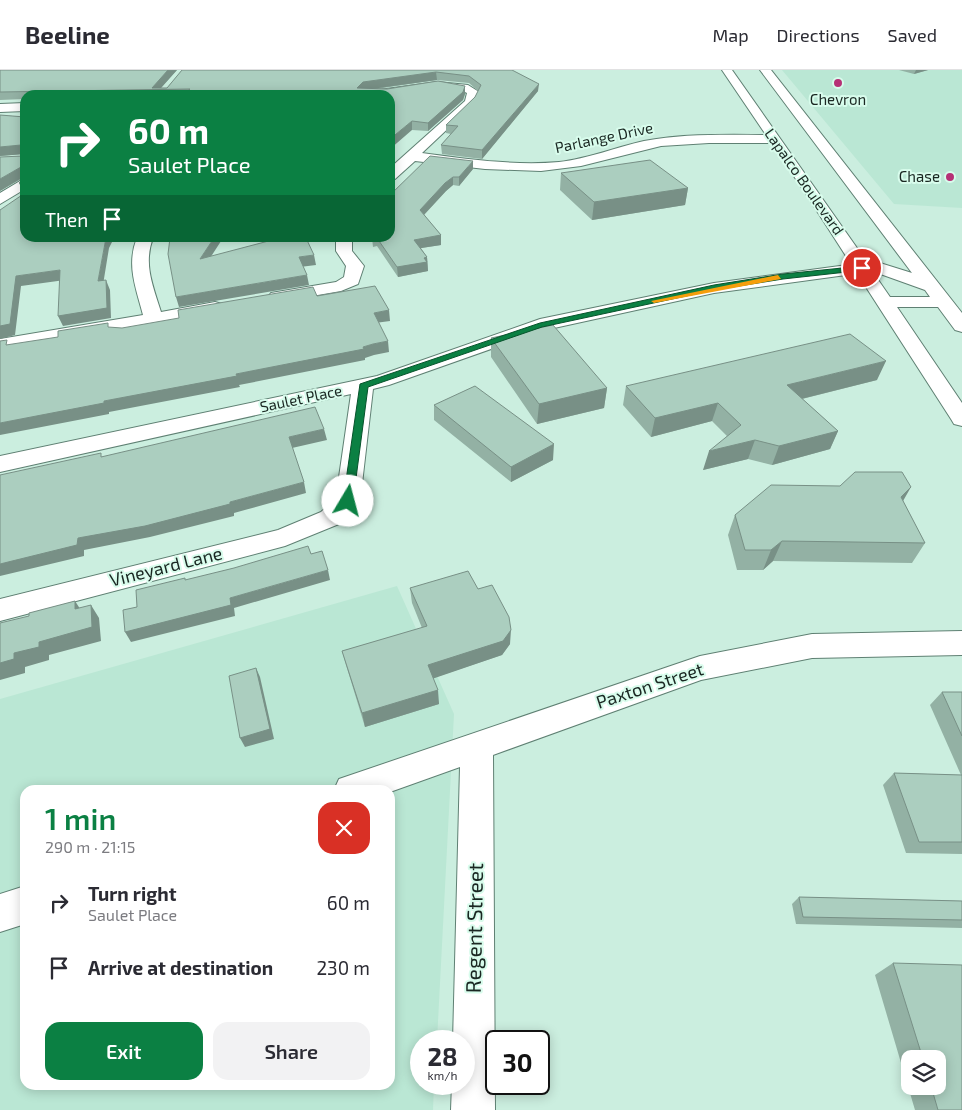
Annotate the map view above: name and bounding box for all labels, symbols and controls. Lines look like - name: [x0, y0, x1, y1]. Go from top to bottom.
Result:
- text: Beeline: [25, 20, 110, 49]
- text: Map: [712, 24, 749, 46]
- text: Directions: [777, 24, 860, 46]
- text: Saved: [888, 24, 937, 46]
- marker: Chevron: [832, 77, 844, 89]
- place label: Chevron: [810, 90, 866, 108]
- text: 60 m: [128, 109, 209, 151]
- icon: right: [45, 110, 110, 175]
- street label: Parlange Drive: [553, 118, 654, 156]
- street label: Lapalco Boulevard: [761, 125, 848, 238]
- text: Saulet Place: [128, 151, 251, 177]
- place label: Chase: [899, 167, 940, 185]
- marker: Chase: [944, 171, 956, 183]
- icon: arrive: [98, 205, 126, 233]
- text: Then: [45, 208, 88, 231]
- pin: [841, 247, 883, 289]
- icon: arrive: [848, 254, 876, 282]
- street label: Saulet Place: [258, 381, 344, 416]
- position arrow: [321, 474, 373, 526]
- street label: Vineyard Lane: [107, 541, 224, 591]
- street label: Paxton Street: [593, 657, 706, 713]
- text: 1 min: [45, 800, 116, 836]
- button: close: [318, 802, 370, 854]
- text: 290 m · 21:15: [45, 837, 135, 856]
- street label: Regent Street: [460, 863, 487, 993]
- text: Turn right: [88, 882, 176, 905]
- icon: right: [45, 889, 73, 917]
- text: 60 m: [327, 891, 370, 914]
- text: Saulet Place: [88, 905, 177, 924]
- icon: arrive: [45, 954, 73, 982]
- text: Arrive at destination: [88, 956, 273, 979]
- text: 230 m: [316, 956, 370, 979]
- button: Exit: [45, 1022, 203, 1080]
- button: Share: [213, 1022, 370, 1080]
- speed limit sign: 30: [485, 1030, 550, 1095]
- text: 28: [427, 1041, 458, 1071]
- map controls: [901, 1050, 946, 1095]
- button: layers: [901, 1050, 946, 1095]
- text: km/h: [428, 1068, 457, 1082]

